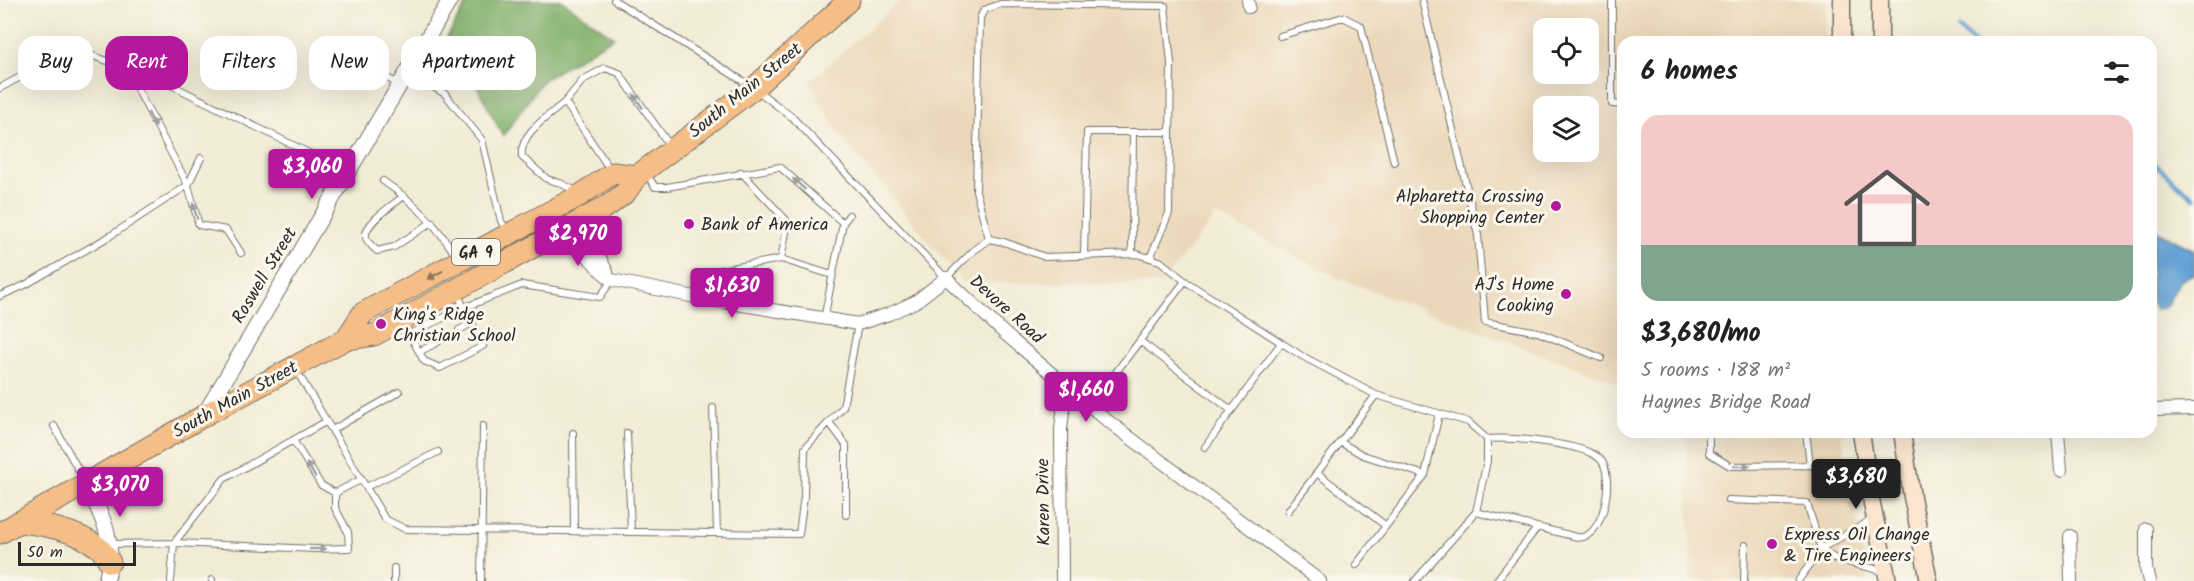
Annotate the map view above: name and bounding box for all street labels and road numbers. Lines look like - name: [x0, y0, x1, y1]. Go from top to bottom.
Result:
- street label: South Main Street: [683, 35, 810, 146]
- street label: Roswell Street: [225, 221, 306, 330]
- road number: GA 9: [452, 239, 500, 265]
- street label: Devore Road: [962, 268, 1051, 353]
- street label: South Main Street: [168, 353, 305, 447]
- street label: Karen Drive: [1029, 458, 1060, 546]

